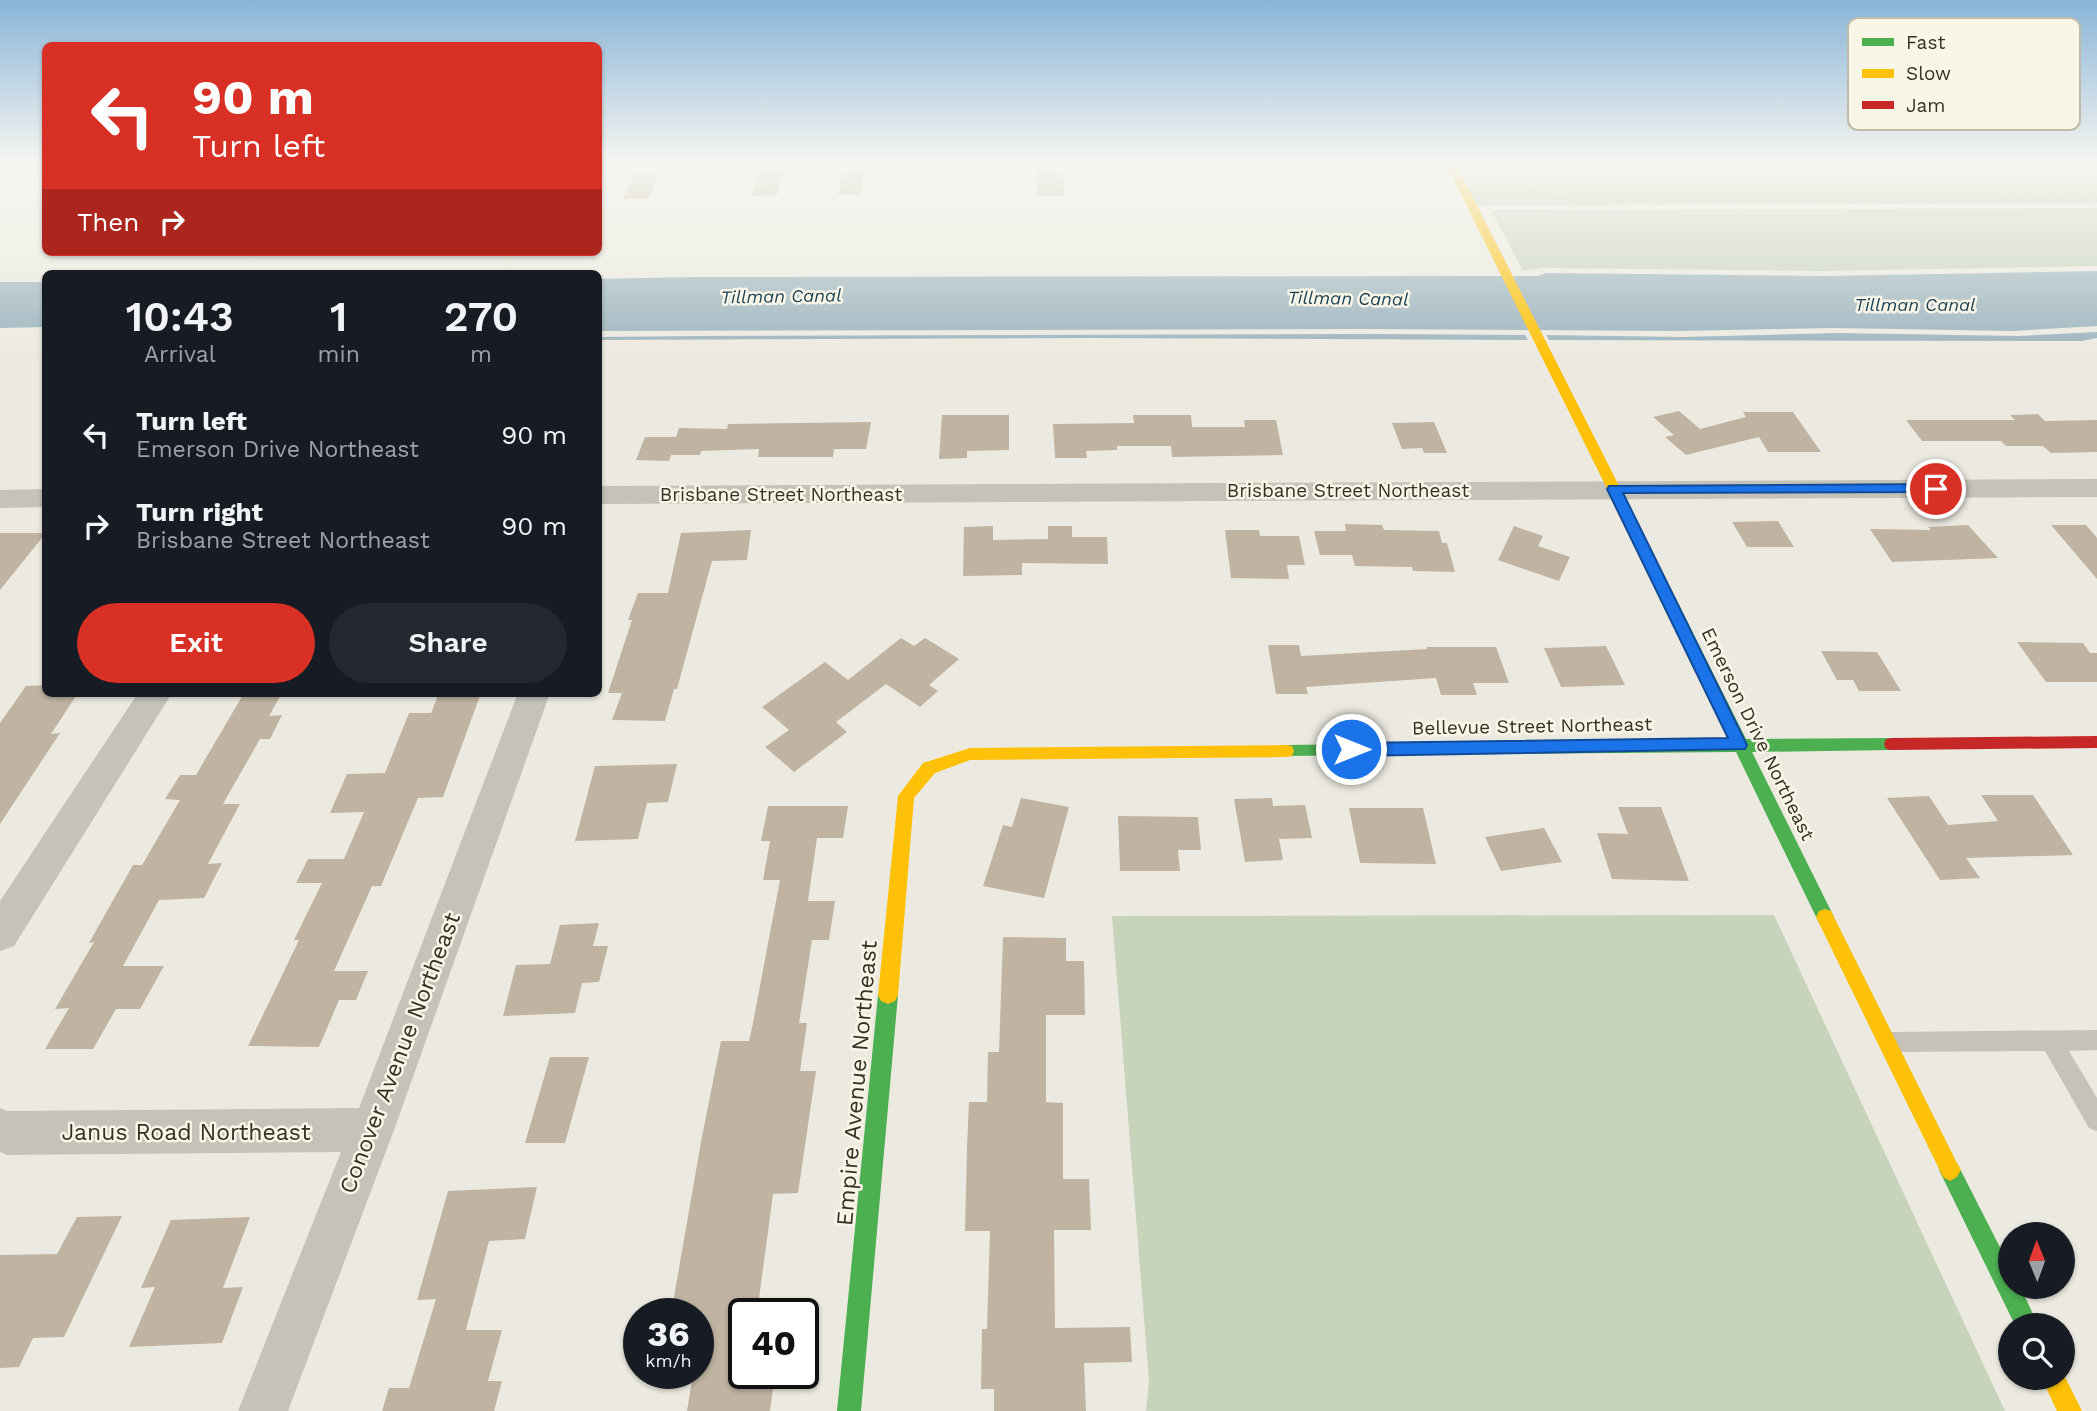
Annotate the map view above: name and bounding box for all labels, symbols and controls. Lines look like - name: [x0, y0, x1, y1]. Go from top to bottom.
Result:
- legend: [1848, 18, 2080, 130]
- text: Fast: [1906, 31, 1945, 54]
- text: Slow: [1906, 62, 1951, 85]
- text: 90 m: [192, 68, 314, 126]
- icon: left: [77, 70, 168, 161]
- text: Jam: [1906, 94, 1945, 117]
- text: Turn left: [192, 127, 325, 165]
- icon: right: [153, 203, 191, 241]
- text: Then: [77, 207, 139, 237]
- water label: Tillman Canal: [720, 284, 842, 308]
- water label: Tillman Canal: [1287, 286, 1409, 310]
- text: 10:43: [126, 292, 234, 341]
- text: 1: [330, 292, 347, 341]
- text: 270: [444, 292, 518, 341]
- water label: Tillman Canal: [1855, 294, 1975, 315]
- text: Arrival: [144, 341, 216, 368]
- text: min: [318, 341, 360, 368]
- text: m: [470, 341, 492, 368]
- text: Turn left: [136, 406, 247, 436]
- icon: left: [77, 416, 115, 454]
- text: 90 m: [501, 420, 567, 450]
- text: Emerson Drive Northeast: [136, 436, 419, 463]
- pin: [1906, 459, 1966, 519]
- icon: arrive: [1917, 470, 1955, 508]
- street label: Brisbane Street Northeast: [1227, 479, 1469, 502]
- street label: Brisbane Street Northeast: [660, 483, 902, 506]
- text: Turn right: [136, 497, 263, 527]
- icon: right: [77, 507, 115, 545]
- text: 90 m: [501, 511, 567, 541]
- text: Brisbane Street Northeast: [136, 527, 430, 554]
- button: Exit: [77, 603, 315, 683]
- button: Share: [329, 603, 567, 683]
- street label: Emerson Drive Northeast: [1696, 624, 1820, 844]
- position arrow: [1314, 712, 1388, 786]
- street label: Bellevue Street Northeast: [1412, 712, 1652, 740]
- street label: Conover Avenue Northeast: [334, 908, 466, 1197]
- street label: Empire Avenue Northeast: [831, 939, 883, 1227]
- street label: Janus Road Northeast: [61, 1119, 311, 1146]
- north arrow: [1998, 1222, 2076, 1298]
- map controls: [1998, 1222, 2075, 1390]
- speed limit sign: 40: [728, 1298, 819, 1389]
- text: 36: [647, 1313, 690, 1355]
- button: search: [1998, 1313, 2075, 1390]
- text: km/h: [645, 1350, 692, 1371]

